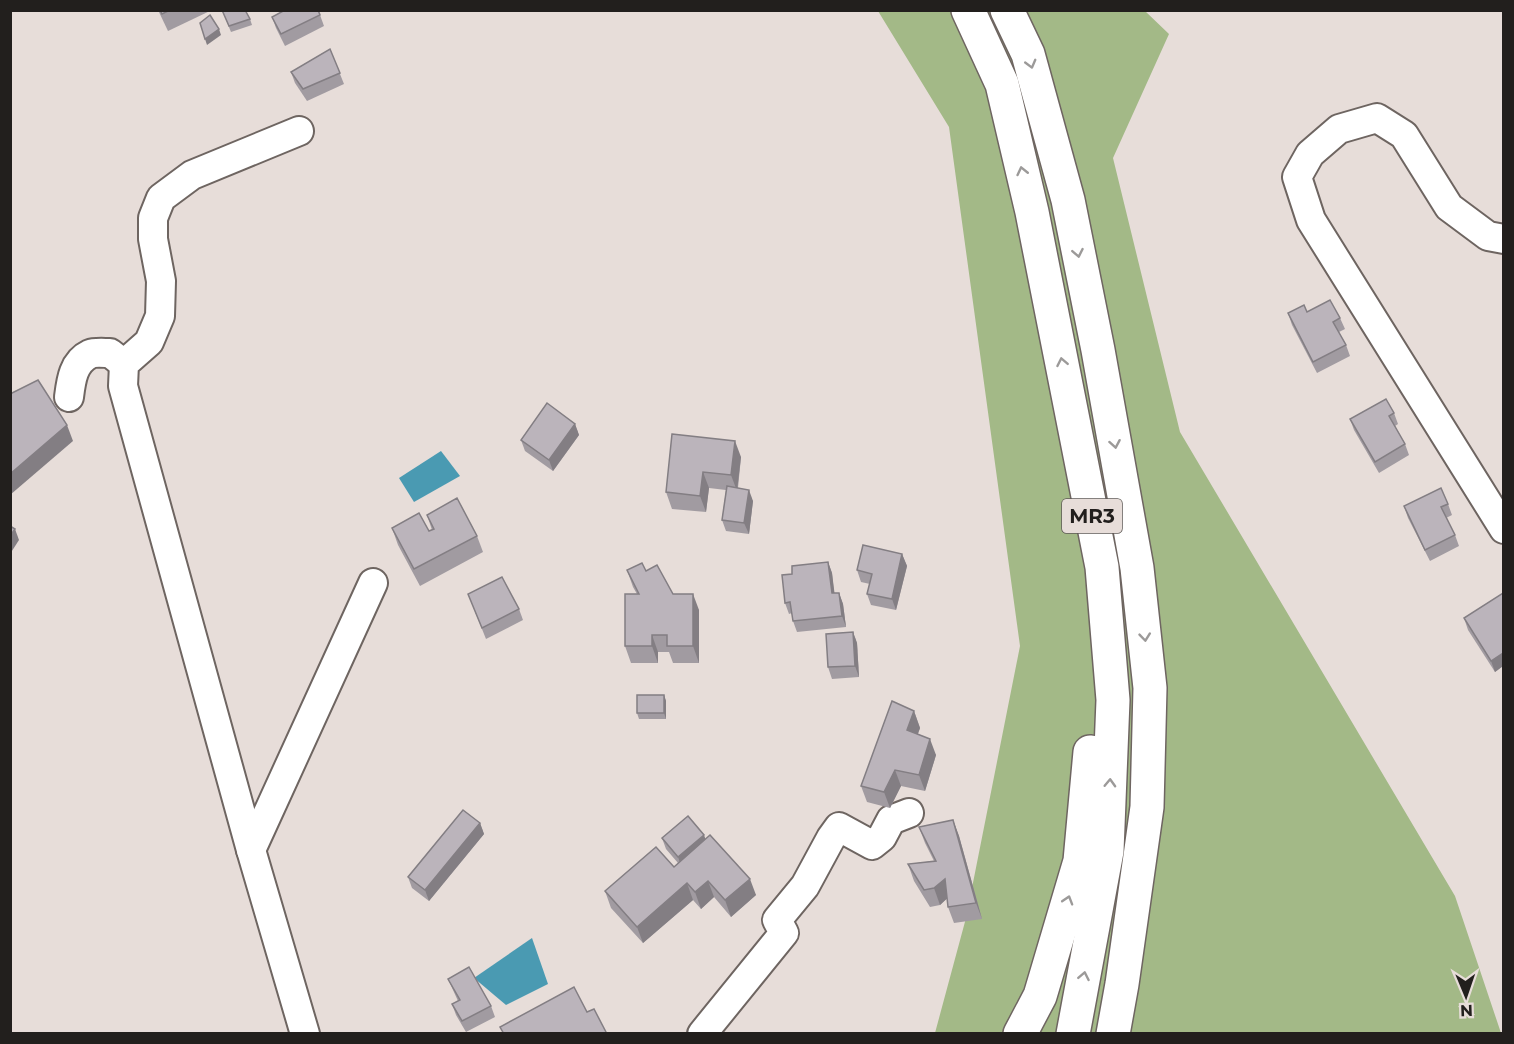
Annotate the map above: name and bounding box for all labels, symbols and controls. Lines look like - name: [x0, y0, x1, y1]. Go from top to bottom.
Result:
- one-way arrow: [1024, 58, 1036, 69]
- one-way arrow: [1017, 166, 1030, 176]
- one-way arrow: [1071, 248, 1084, 258]
- one-way arrow: [1056, 357, 1069, 367]
- one-way arrow: [1108, 439, 1121, 449]
- road number: MR3: [1062, 499, 1122, 533]
- one-way arrow: [1138, 632, 1150, 642]
- one-way arrow: [1103, 779, 1116, 788]
- one-way arrow: [1061, 895, 1073, 906]
- north arrow: [1436, 966, 1496, 1026]
- one-way arrow: [1077, 971, 1089, 981]
- text: N: [1460, 1001, 1473, 1020]

